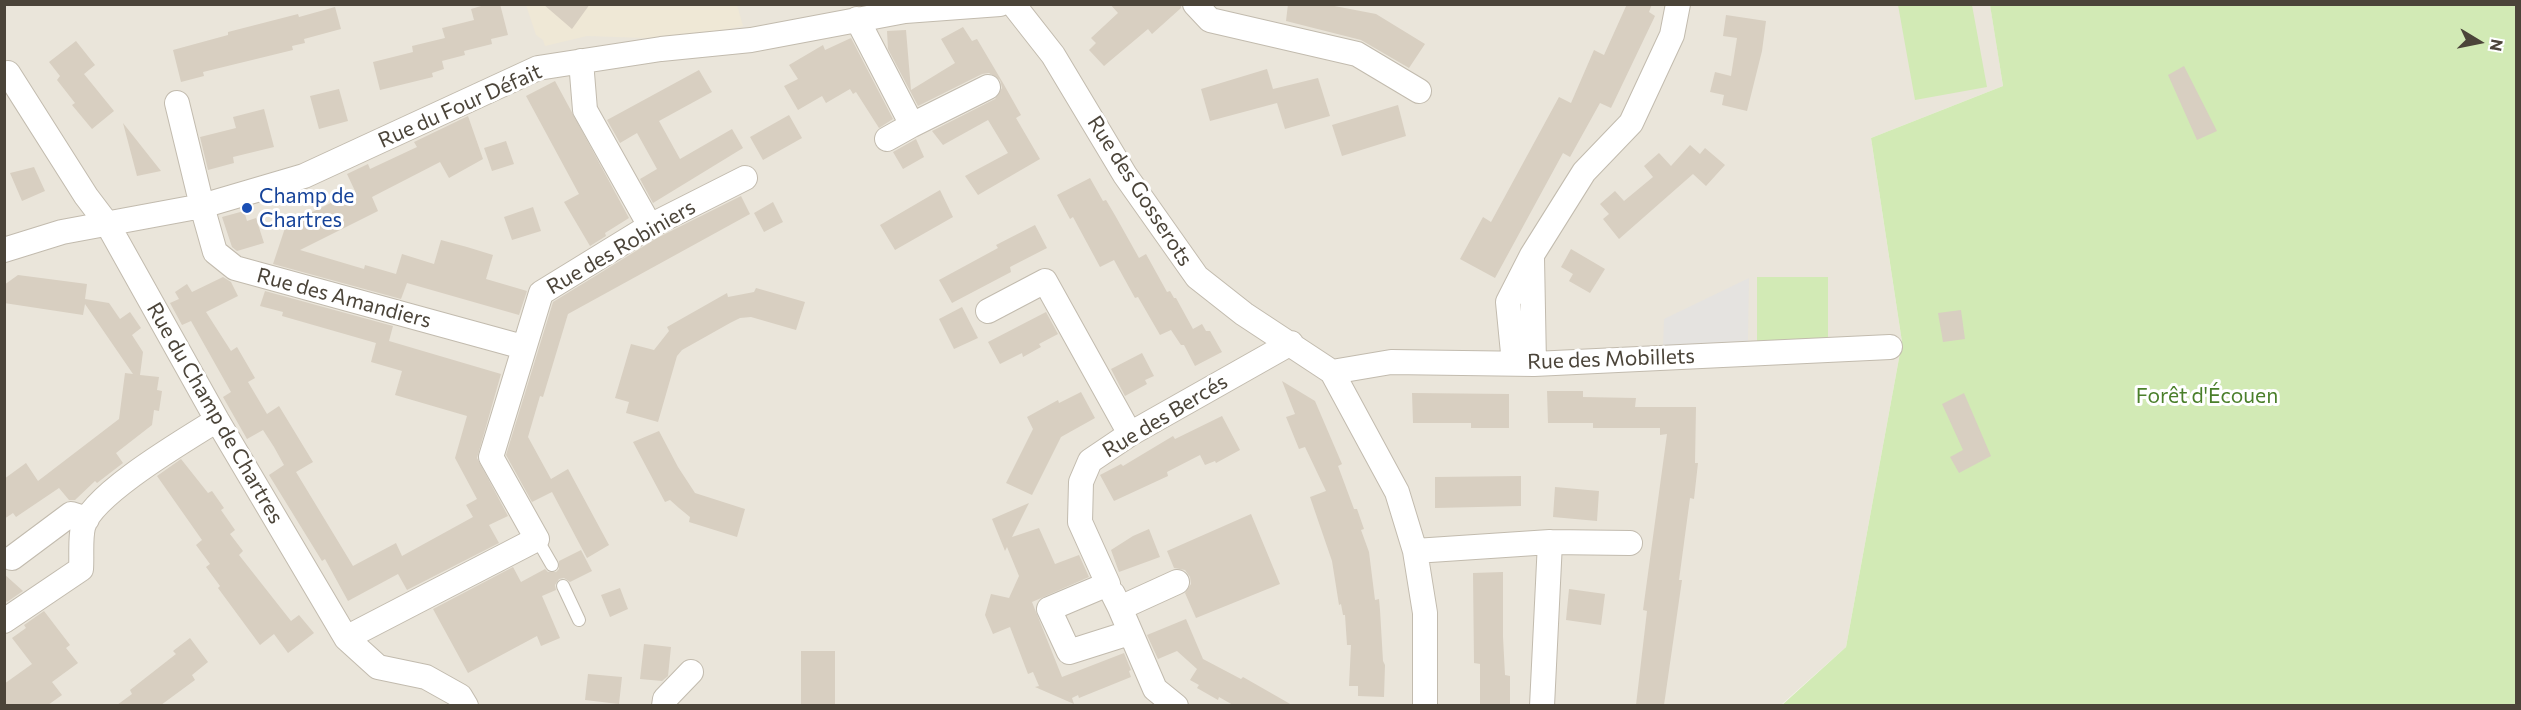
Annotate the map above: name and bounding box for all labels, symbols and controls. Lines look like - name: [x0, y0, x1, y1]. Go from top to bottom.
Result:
- north arrow: [2449, 12, 2509, 72]
- text: N: [2487, 38, 2508, 53]
- street label: Rue du Four Défait: [374, 59, 546, 153]
- street label: Rue des Gosserots: [1082, 111, 1198, 271]
- place label: Champ de Chartres: [259, 183, 354, 233]
- street label: Rue des Robiniers: [542, 194, 700, 300]
- marker: Champ de Chartres: [240, 201, 254, 215]
- street label: Rue des Amandiers: [254, 263, 434, 333]
- street label: Rue du Champ de Chartres: [141, 298, 289, 528]
- street label: Rue des Mobillets: [1527, 343, 1695, 375]
- street label: Rue des Bercés: [1098, 369, 1232, 463]
- park label: Forêt d'Écouen: [2136, 383, 2278, 409]

